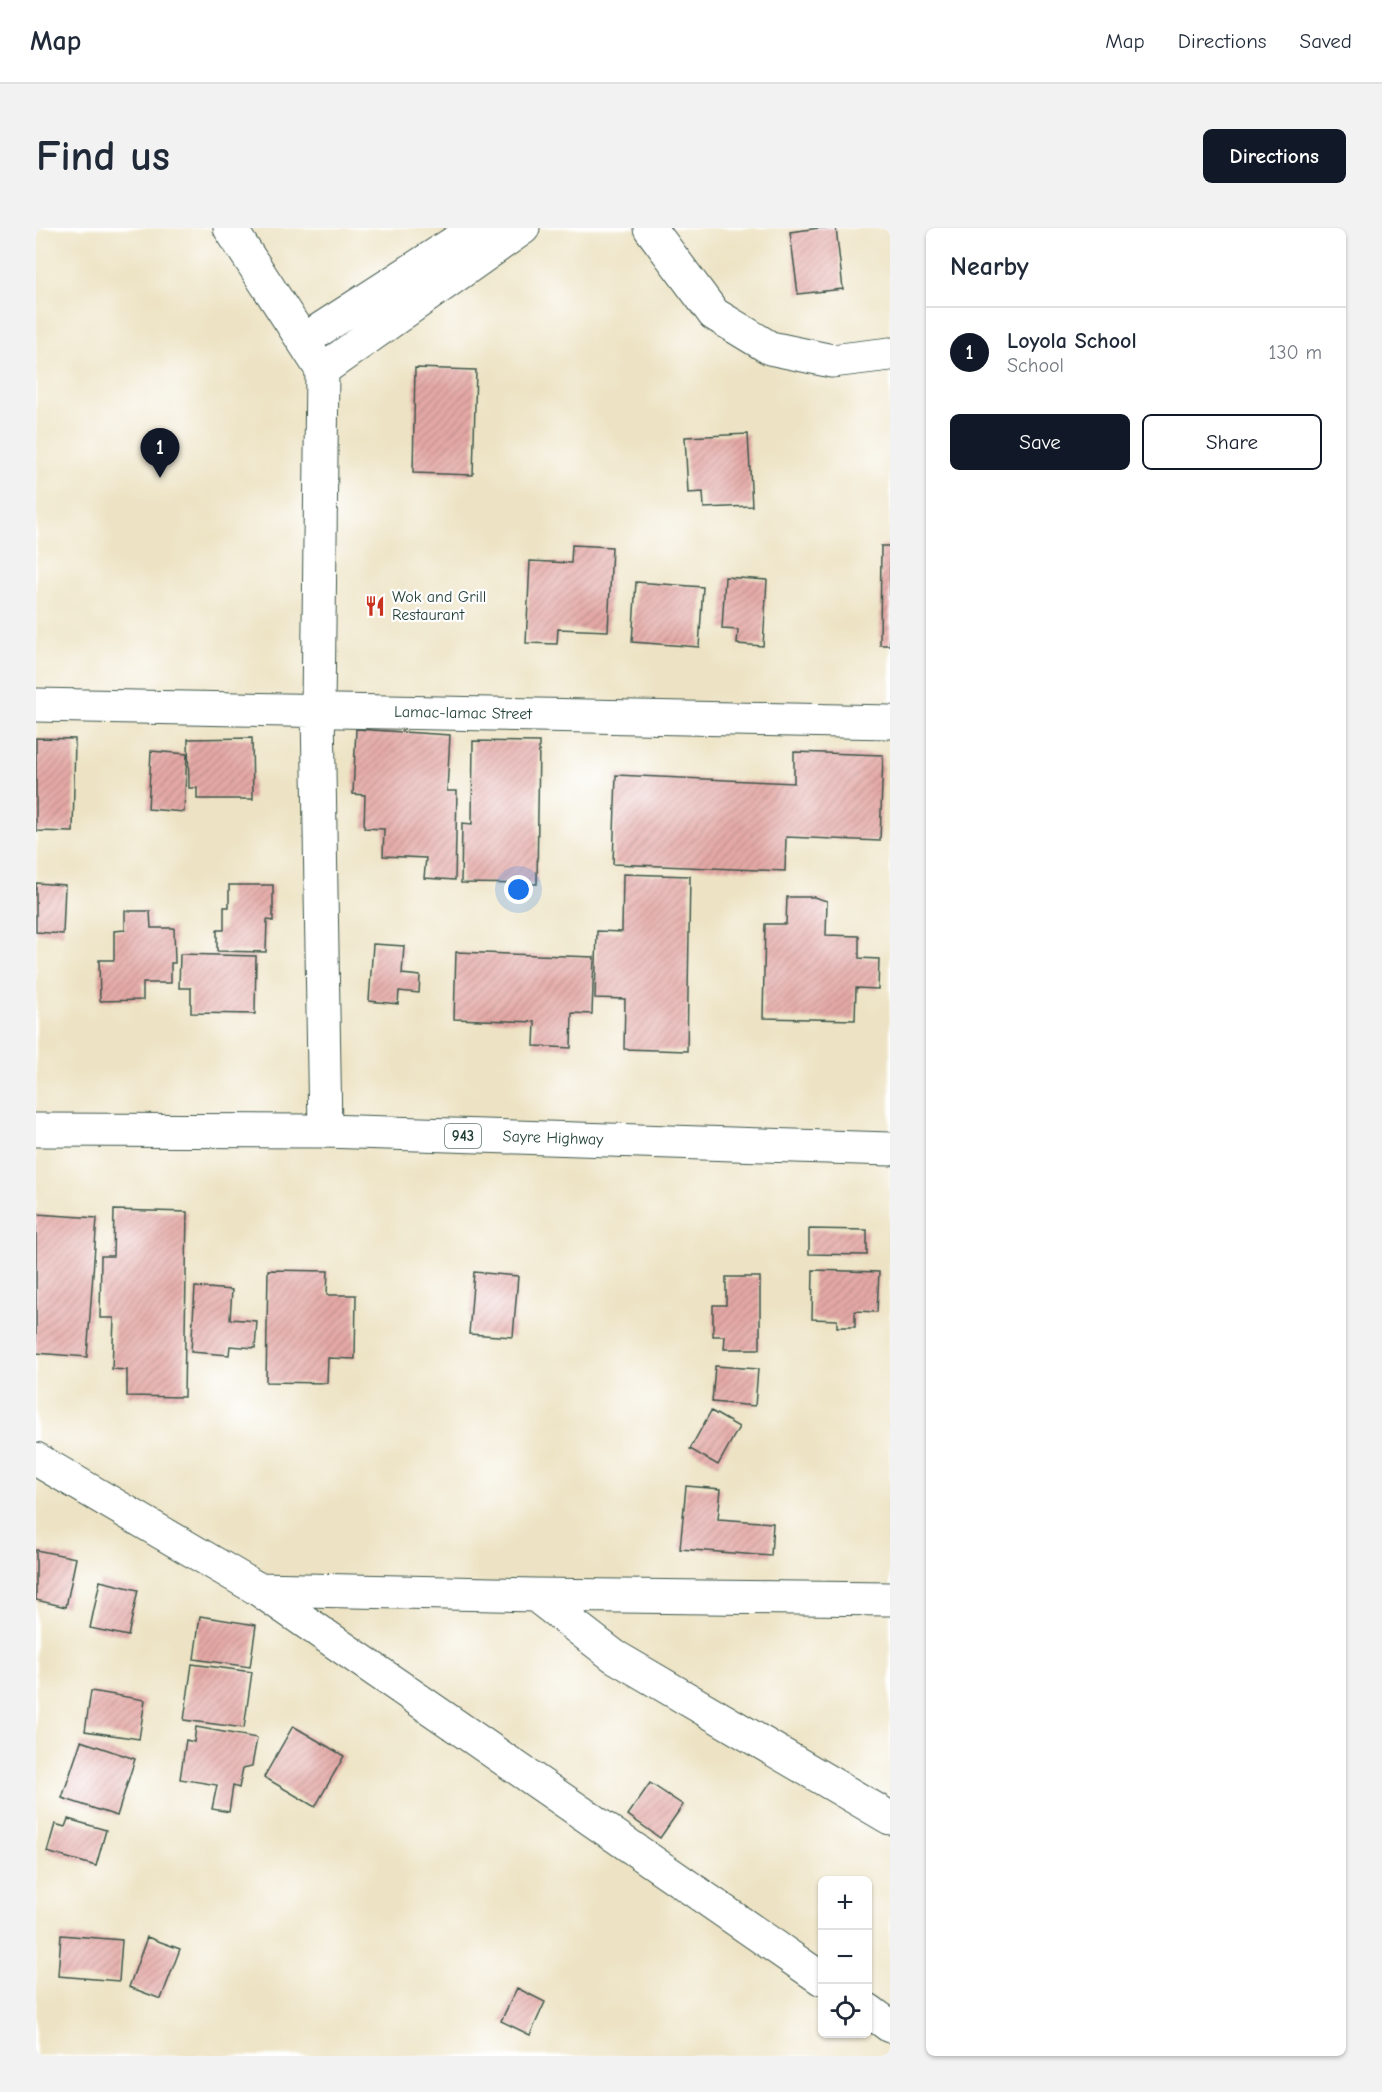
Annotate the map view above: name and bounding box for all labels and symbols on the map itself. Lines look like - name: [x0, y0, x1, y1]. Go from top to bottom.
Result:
- pin: 1: [140, 428, 180, 478]
- place label: Wok and Grill Restaurant: [392, 588, 486, 624]
- restaurant icon: Wok and Grill Restaurant: [363, 594, 387, 618]
- street label: Lamac-lamac Street: [394, 703, 533, 723]
- your location: [504, 875, 533, 904]
- road number: 943: [445, 1124, 481, 1148]
- street label: Sayre Highway: [502, 1127, 604, 1149]

